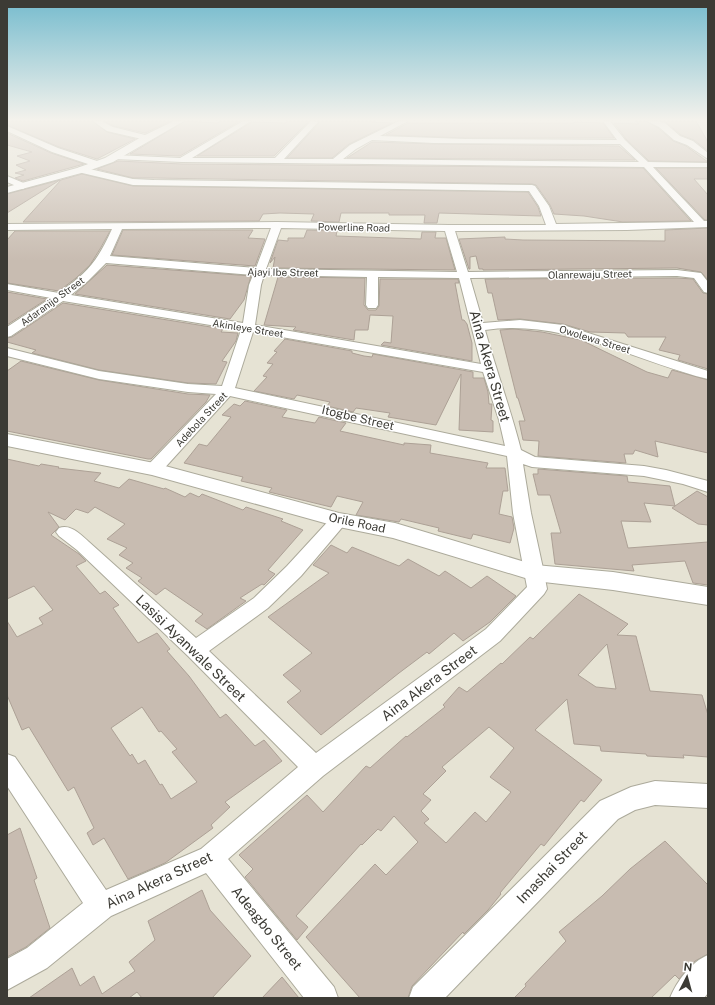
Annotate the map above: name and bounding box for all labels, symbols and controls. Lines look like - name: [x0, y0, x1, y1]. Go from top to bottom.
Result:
- street label: Powerline Road: [318, 220, 390, 234]
- street label: Ajayi Ibe Street: [247, 265, 319, 279]
- street label: Olanrewaju Street: [548, 267, 632, 281]
- street label: Adaranijo Street: [18, 274, 86, 328]
- street label: Aina Akera Street: [466, 308, 514, 424]
- street label: Akinleye Street: [212, 316, 285, 340]
- street label: Owolewa Street: [558, 322, 632, 356]
- street label: Adebola Street: [173, 389, 229, 449]
- street label: Itogbe Street: [320, 403, 396, 433]
- street label: Orile Road: [327, 510, 387, 536]
- street label: Lasisi Ayanwale Street: [133, 591, 249, 705]
- street label: Aina Akera Street: [378, 642, 480, 724]
- street label: Imashai Street: [513, 828, 591, 906]
- street label: Aina Akera Street: [103, 848, 215, 912]
- street label: Adeagbo Street: [228, 883, 306, 973]
- north arrow: [667, 957, 707, 997]
- text: N: [683, 961, 693, 973]

